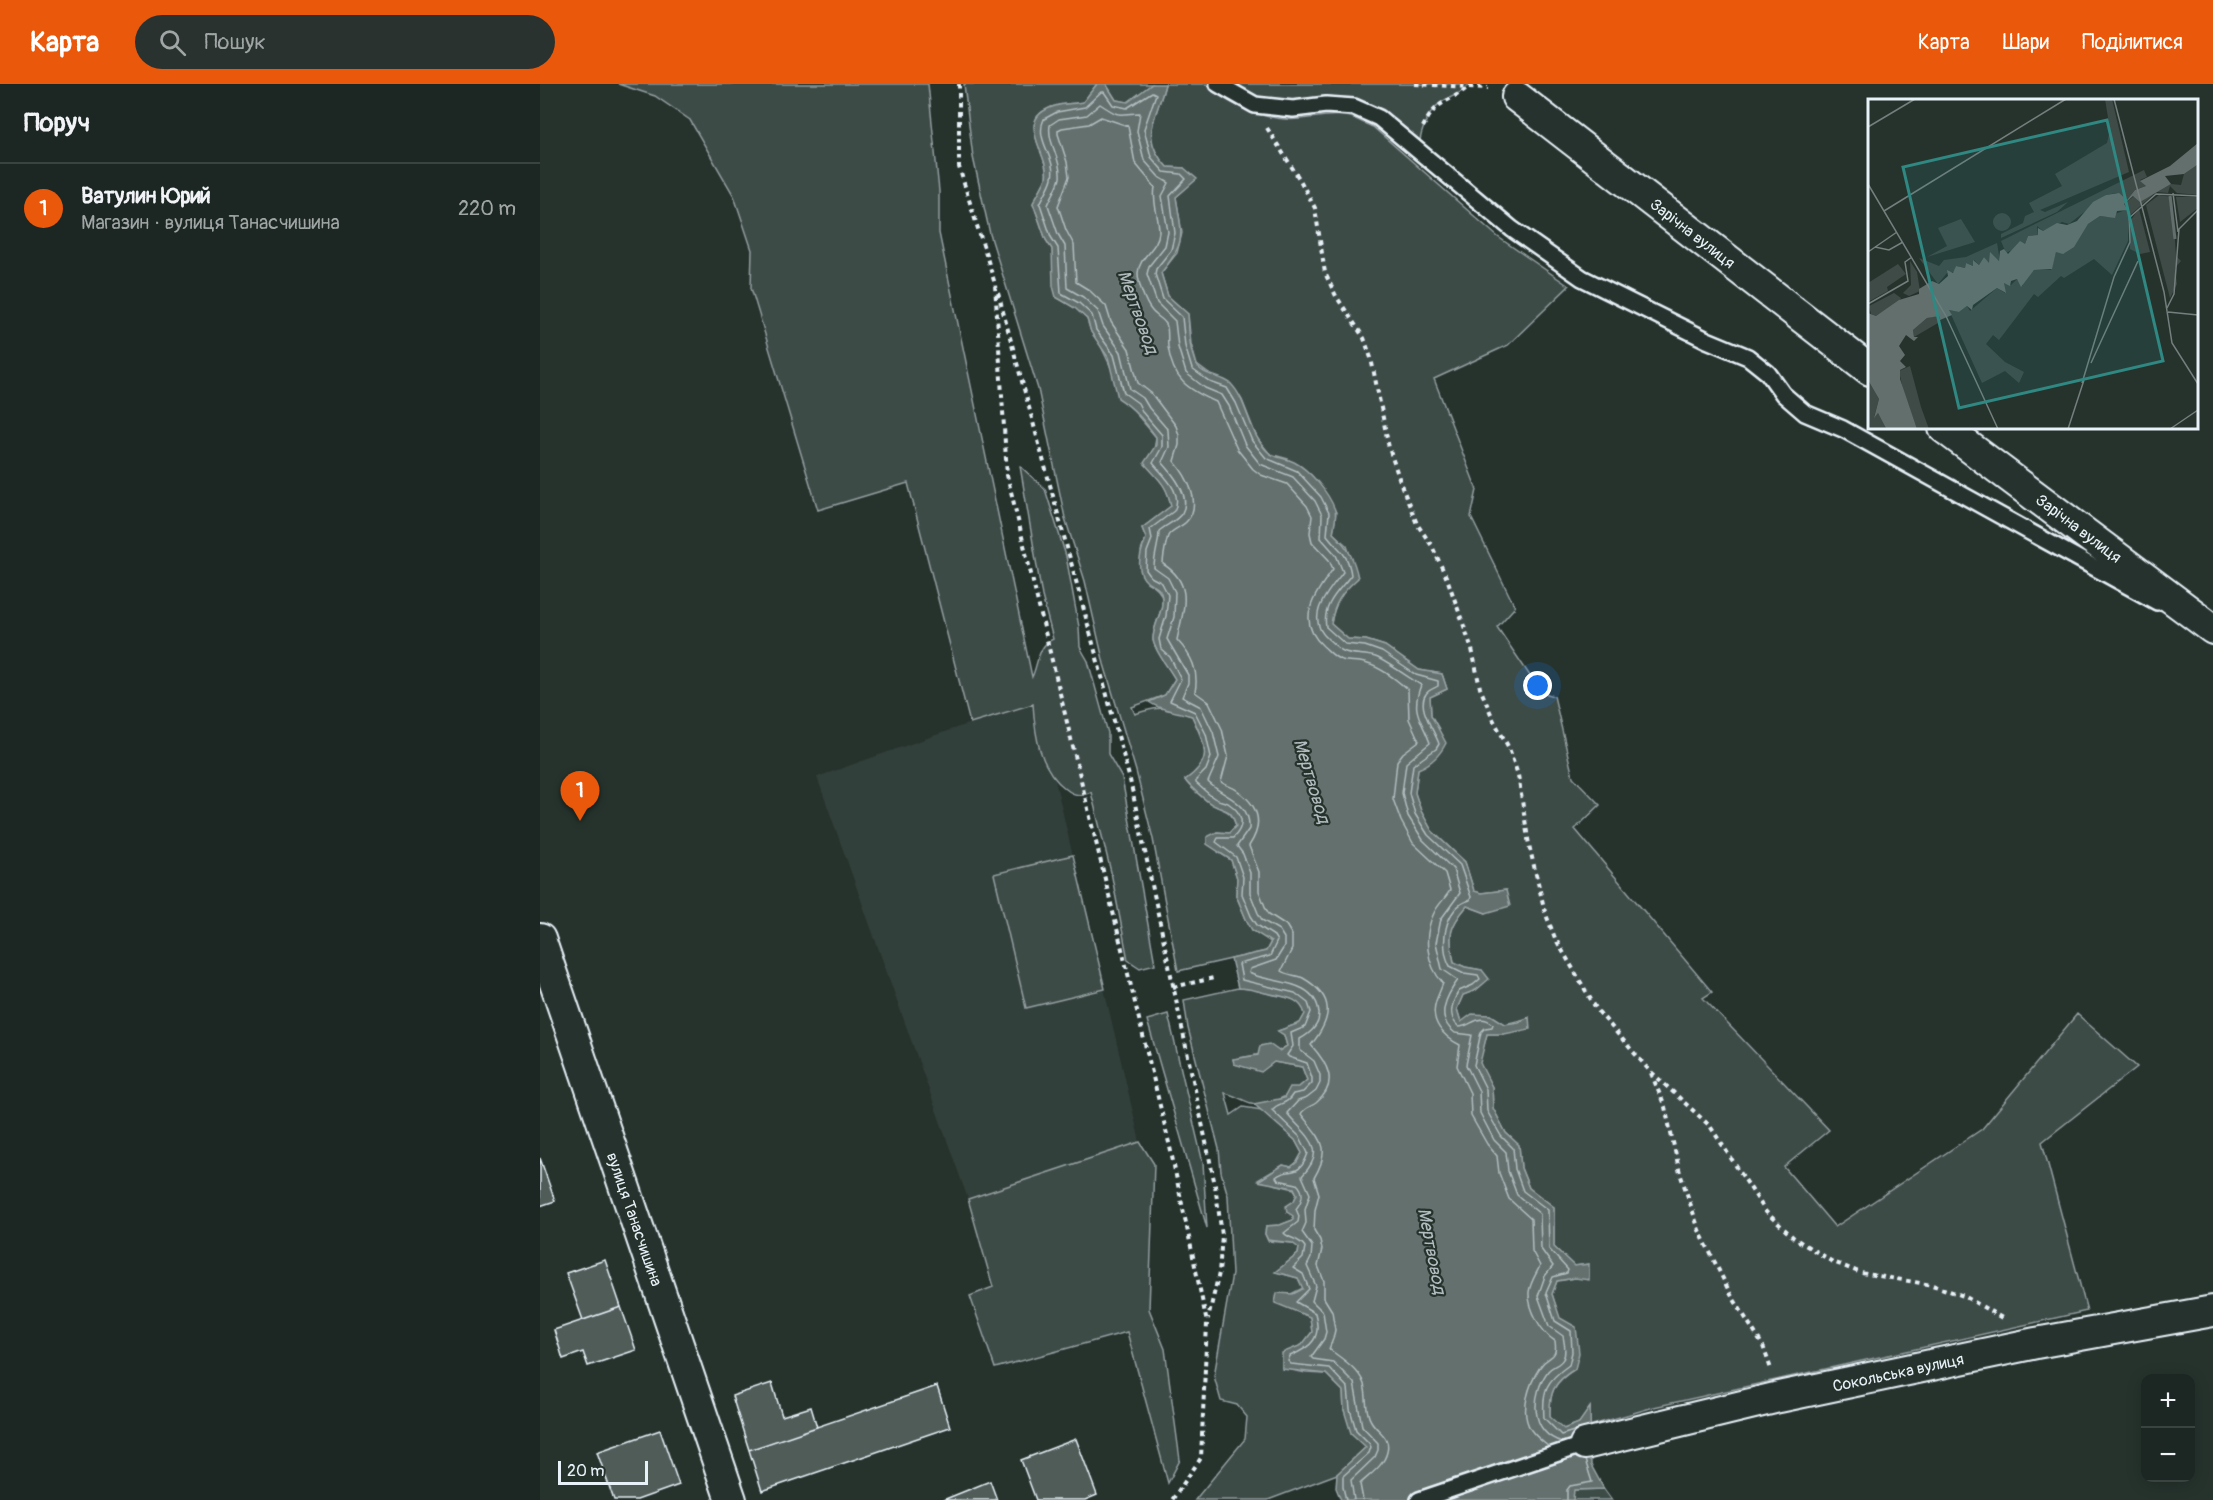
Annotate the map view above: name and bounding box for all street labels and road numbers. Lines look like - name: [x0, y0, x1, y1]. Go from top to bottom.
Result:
- street label: Зарічна вулиця: [1646, 194, 1739, 273]
- street label: Зарічна вулиця: [2032, 490, 2125, 568]
- street label: вулиця Танасчишина: [602, 1150, 666, 1289]
- street label: Сокольська вулиця: [1831, 1349, 1966, 1397]

